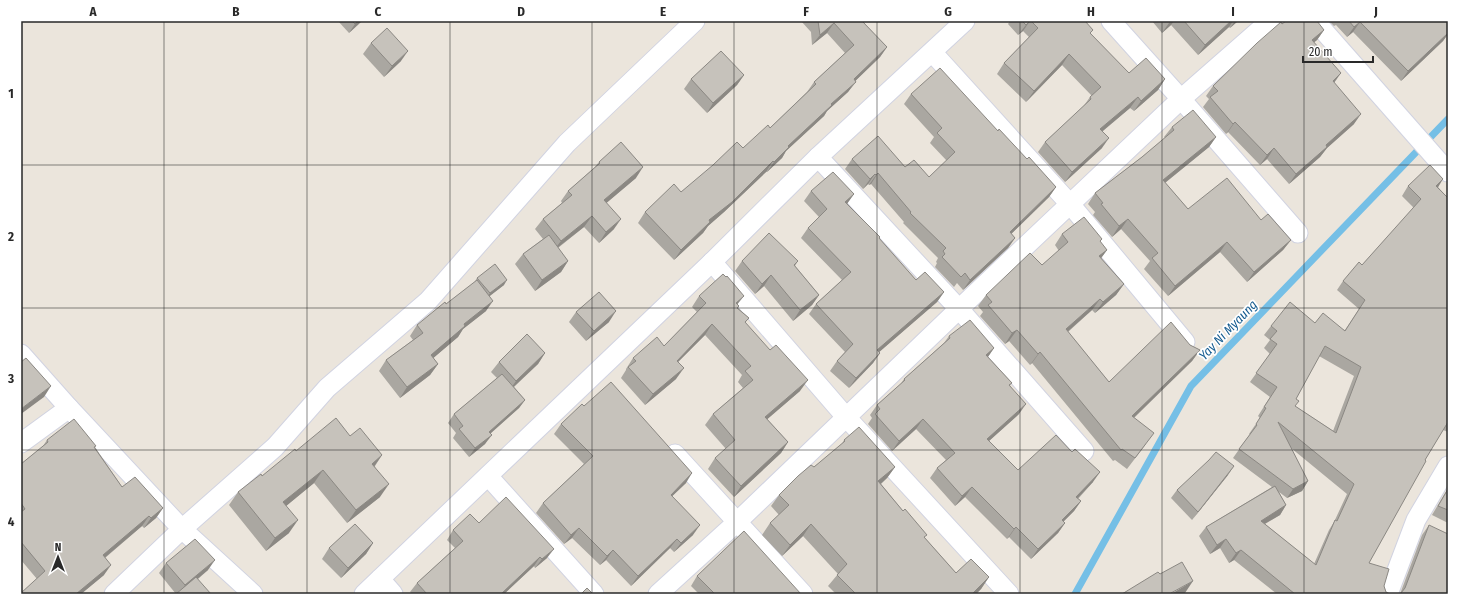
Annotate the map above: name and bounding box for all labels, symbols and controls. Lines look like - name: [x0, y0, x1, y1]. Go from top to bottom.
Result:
- text: A: [88, 4, 97, 19]
- text: B: [232, 4, 240, 19]
- text: C: [375, 4, 382, 19]
- text: D: [517, 4, 525, 19]
- text: E: [660, 4, 666, 19]
- text: F: [803, 4, 809, 19]
- text: G: [944, 4, 952, 19]
- text: H: [1087, 4, 1095, 19]
- text: I: [1231, 4, 1235, 19]
- text: J: [1373, 4, 1378, 19]
- scale bar: [1303, 38, 1373, 64]
- text: 20 m: [1309, 45, 1333, 59]
- text: 1: [8, 86, 14, 101]
- text: 2: [7, 229, 14, 244]
- water label: Yay Ni Myaung: [1196, 297, 1260, 363]
- text: 3: [7, 371, 14, 386]
- text: 4: [8, 514, 15, 529]
- north arrow: [38, 537, 78, 577]
- text: N: [55, 541, 61, 554]

